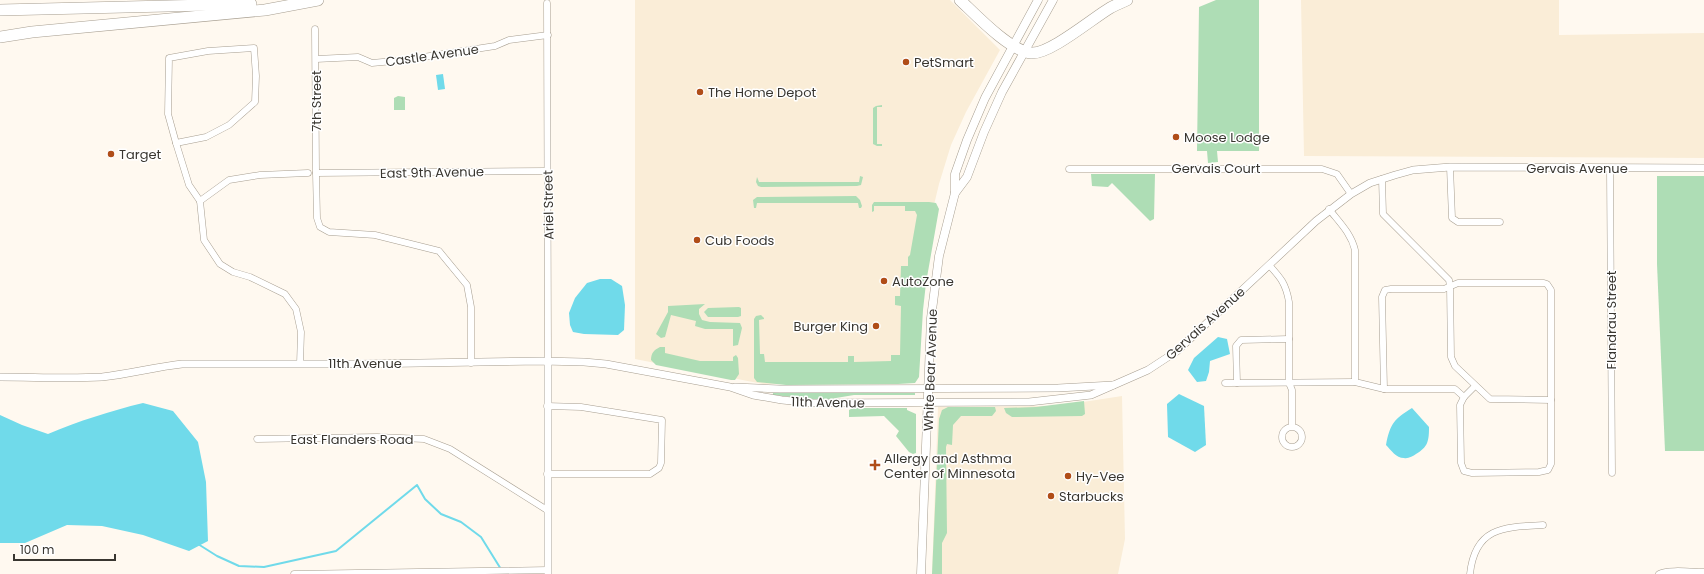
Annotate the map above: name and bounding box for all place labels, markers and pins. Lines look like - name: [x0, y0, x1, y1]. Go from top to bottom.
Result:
- place label: PetSmart: [914, 53, 974, 72]
- marker: PetSmart: [901, 57, 911, 67]
- place label: The Home Depot: [708, 83, 816, 102]
- marker: The Home Depot: [695, 87, 705, 97]
- place label: Moose Lodge: [1184, 128, 1270, 147]
- marker: Moose Lodge: [1171, 132, 1181, 142]
- place label: Target: [119, 145, 162, 164]
- marker: Target: [106, 149, 116, 159]
- place label: Cub Foods: [705, 231, 775, 250]
- marker: Cub Foods: [692, 235, 702, 245]
- place label: AutoZone: [892, 272, 954, 291]
- marker: AutoZone: [879, 276, 889, 286]
- place label: Burger King: [794, 317, 868, 336]
- marker: Burger King: [871, 321, 881, 331]
- place label: Allergy and Asthma Center of Minnesota: [884, 449, 1015, 483]
- marker: Allergy and Asthma Center of Minnesota: [869, 459, 881, 471]
- place label: Hy-Vee: [1076, 467, 1124, 486]
- marker: Hy-Vee: [1063, 471, 1073, 481]
- place label: Starbucks: [1059, 487, 1124, 506]
- marker: Starbucks: [1046, 491, 1056, 501]

